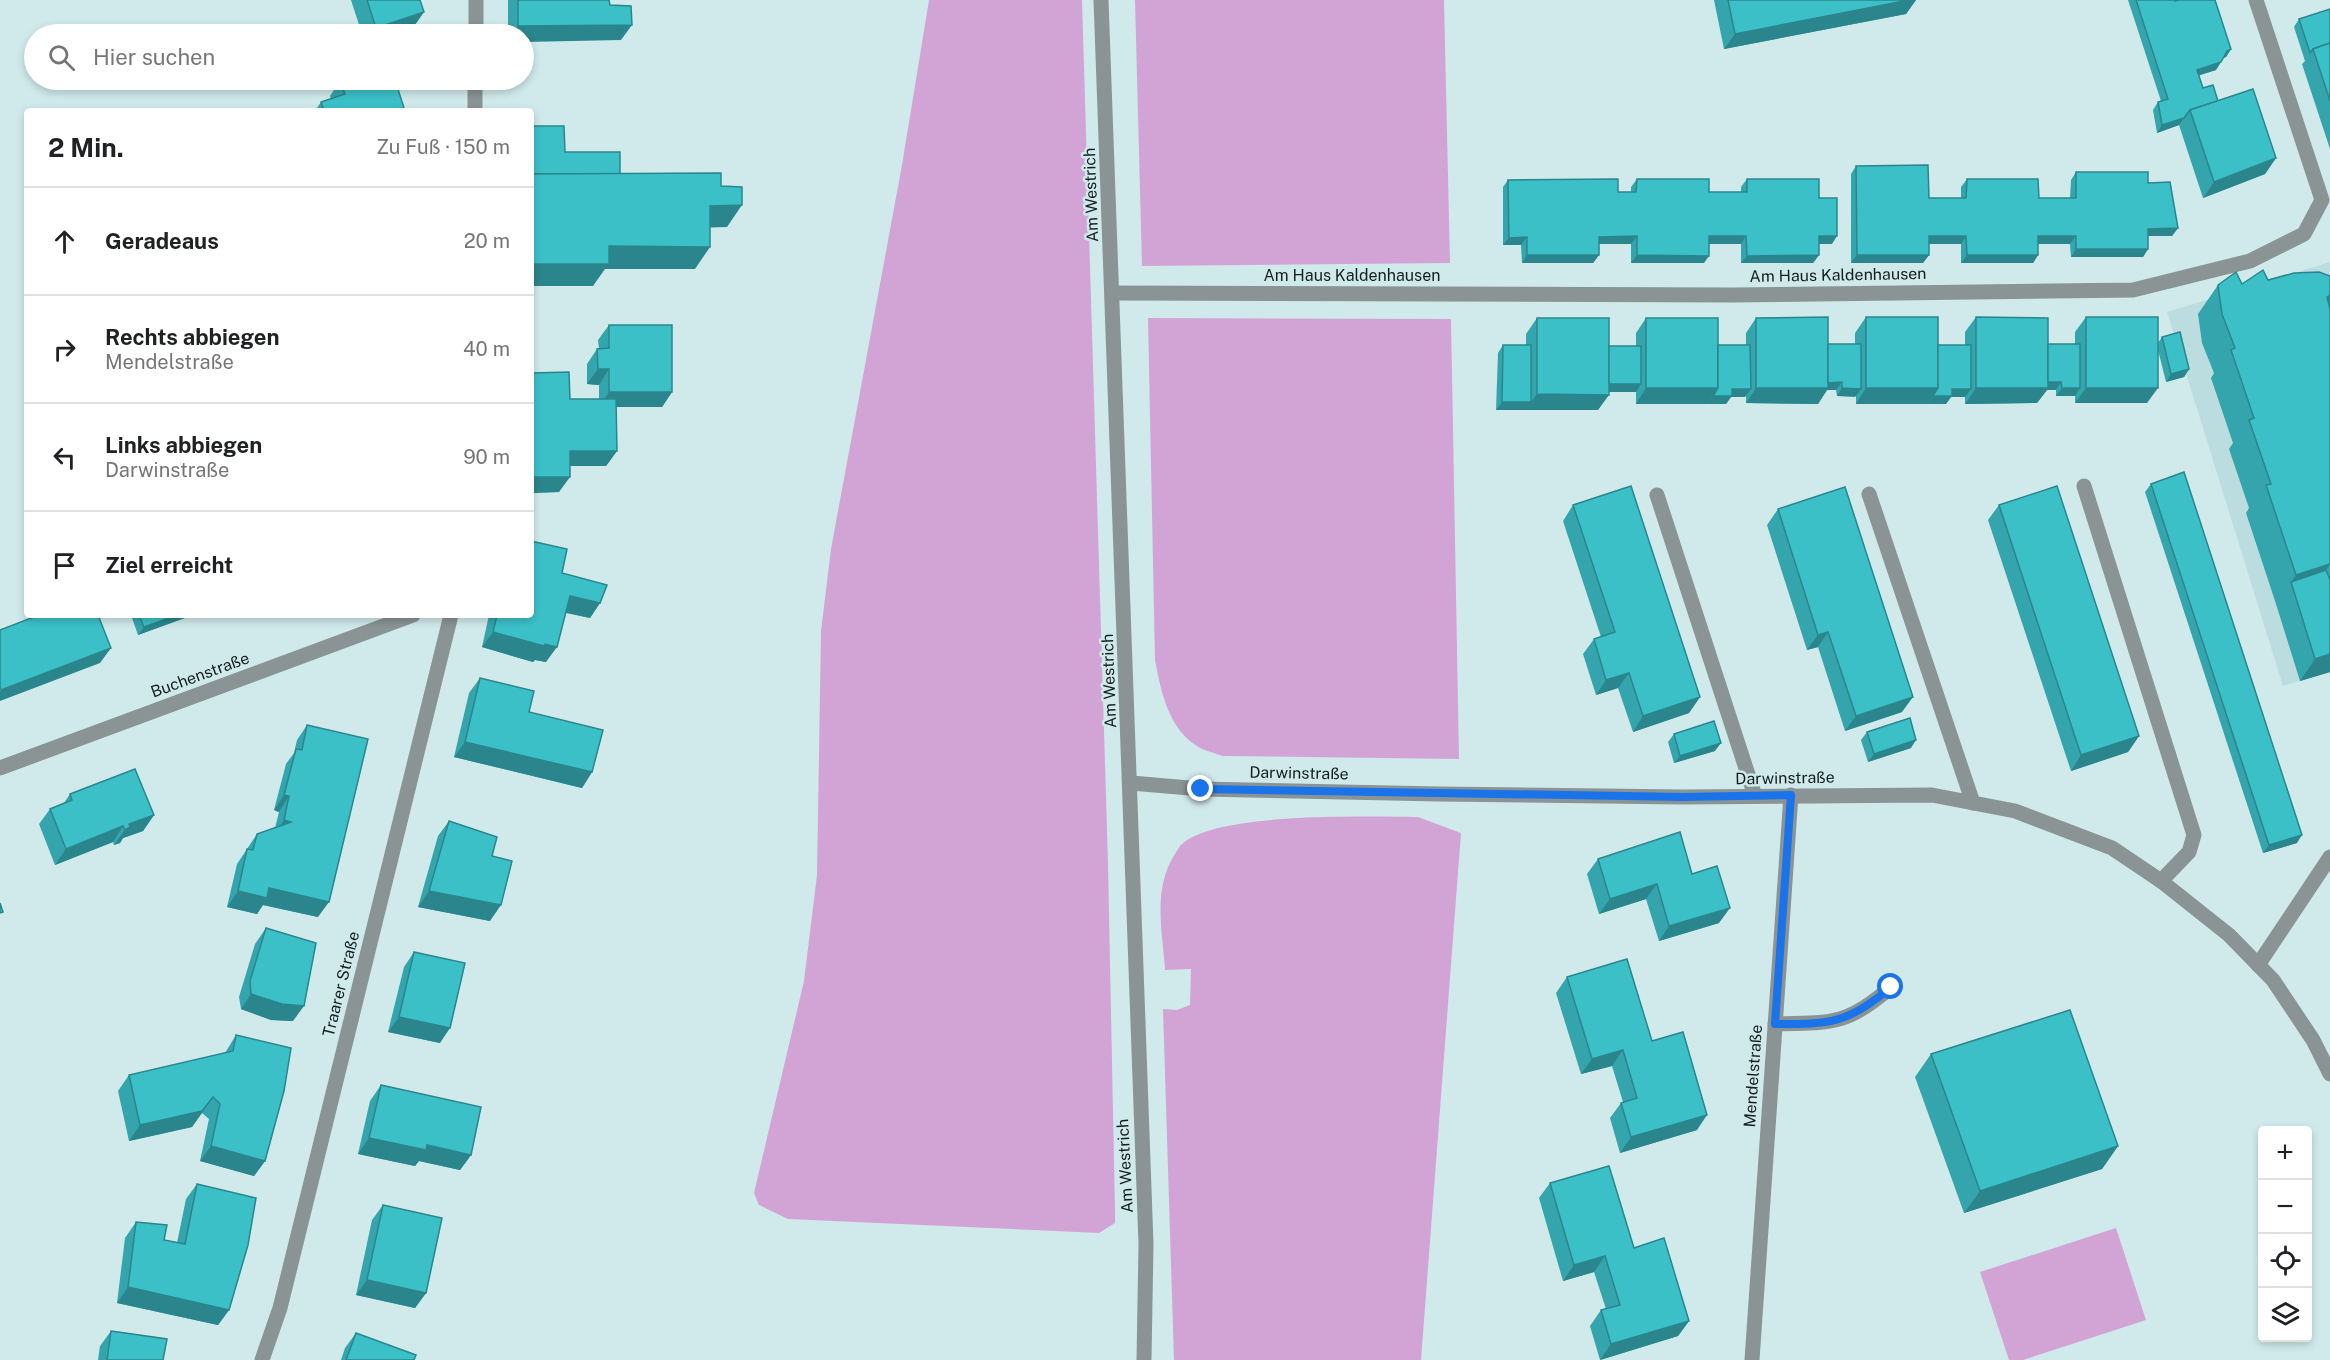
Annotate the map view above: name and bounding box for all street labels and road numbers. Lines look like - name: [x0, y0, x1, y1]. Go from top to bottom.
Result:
- street label: Am Westrich: [1080, 147, 1102, 243]
- street label: Am Haus Kaldenhausen: [1749, 264, 1927, 286]
- street label: Am Haus Kaldenhausen: [1264, 266, 1441, 285]
- street label: Am Westrich: [1098, 633, 1120, 729]
- street label: Buchenstraße: [148, 648, 252, 702]
- street label: Darwinstraße: [1249, 763, 1349, 783]
- street label: Darwinstraße: [1735, 768, 1835, 788]
- street label: Traarer Straße: [319, 929, 363, 1039]
- street label: Mendelstraße: [1740, 1024, 1766, 1128]
- street label: Am Westrich: [1113, 1118, 1137, 1214]

